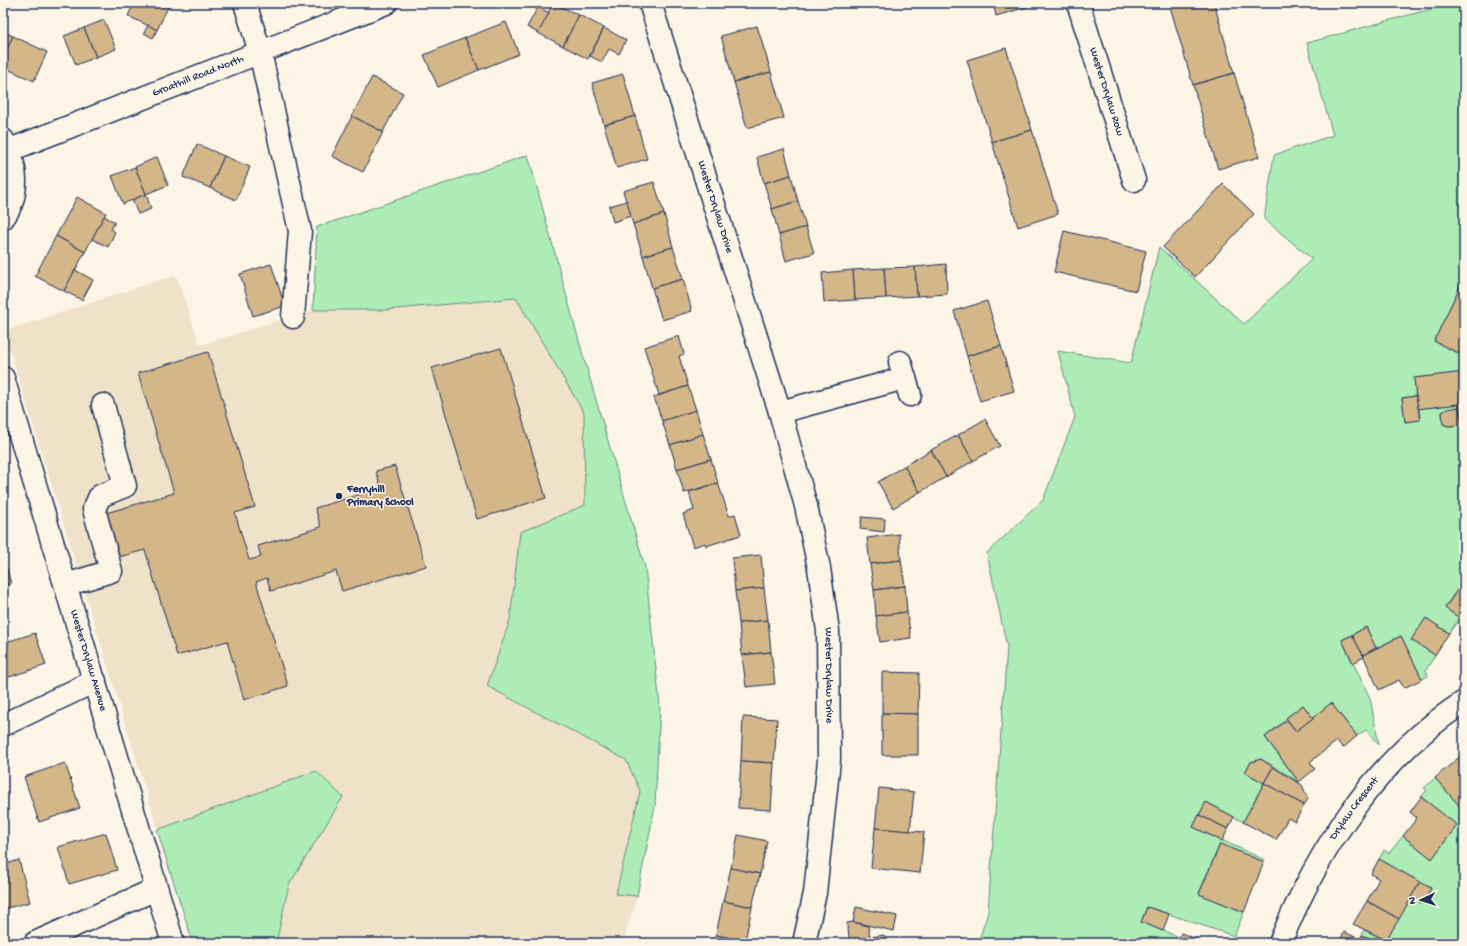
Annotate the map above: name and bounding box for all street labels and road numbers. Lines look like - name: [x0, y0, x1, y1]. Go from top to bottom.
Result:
- street label: Wester Drylaw Row: [1086, 46, 1126, 138]
- street label: Groathill Road North: [151, 53, 246, 100]
- street label: Wester Drylaw Drive: [695, 159, 735, 255]
- street label: Wester Drylaw Avenue: [67, 608, 109, 713]
- street label: Wester Drylaw Drive: [822, 627, 835, 724]
- street label: Drylaw Crescent: [1327, 774, 1383, 843]

